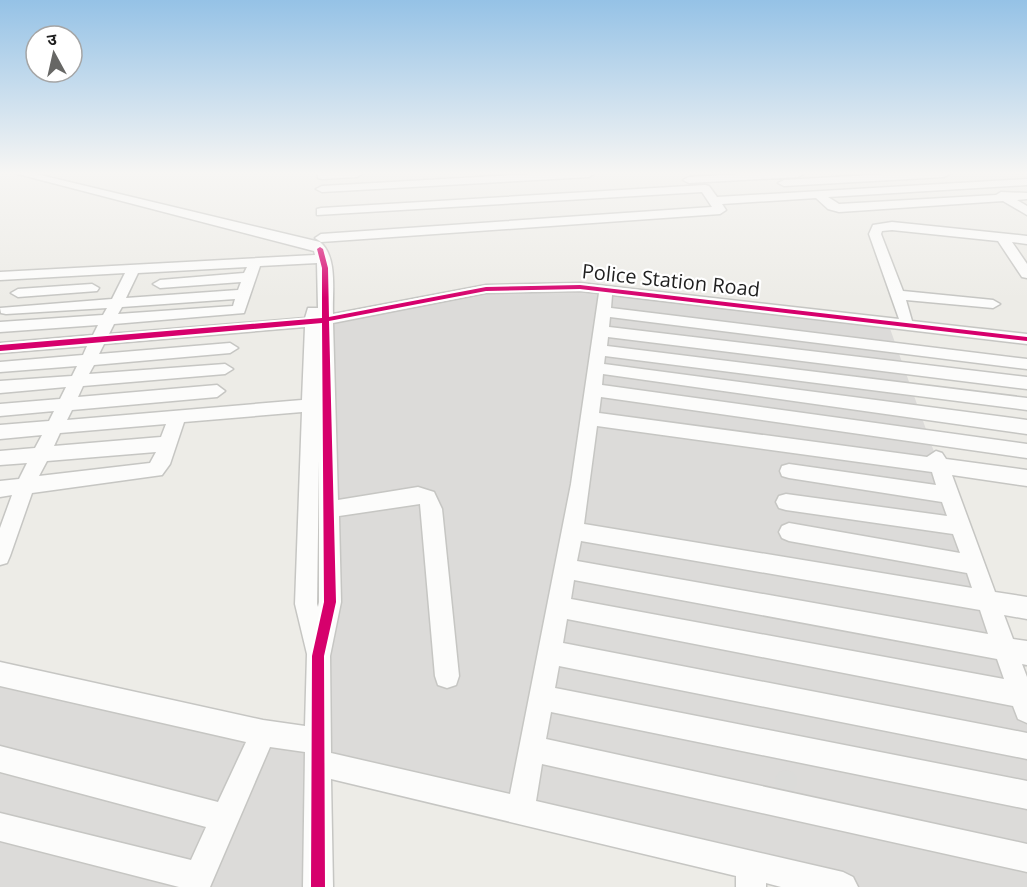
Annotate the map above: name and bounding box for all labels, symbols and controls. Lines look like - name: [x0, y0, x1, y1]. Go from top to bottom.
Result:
- north arrow: [24, 24, 84, 84]
- text: उ: [46, 28, 59, 51]
- street label: Police Station Road: [581, 257, 761, 303]

